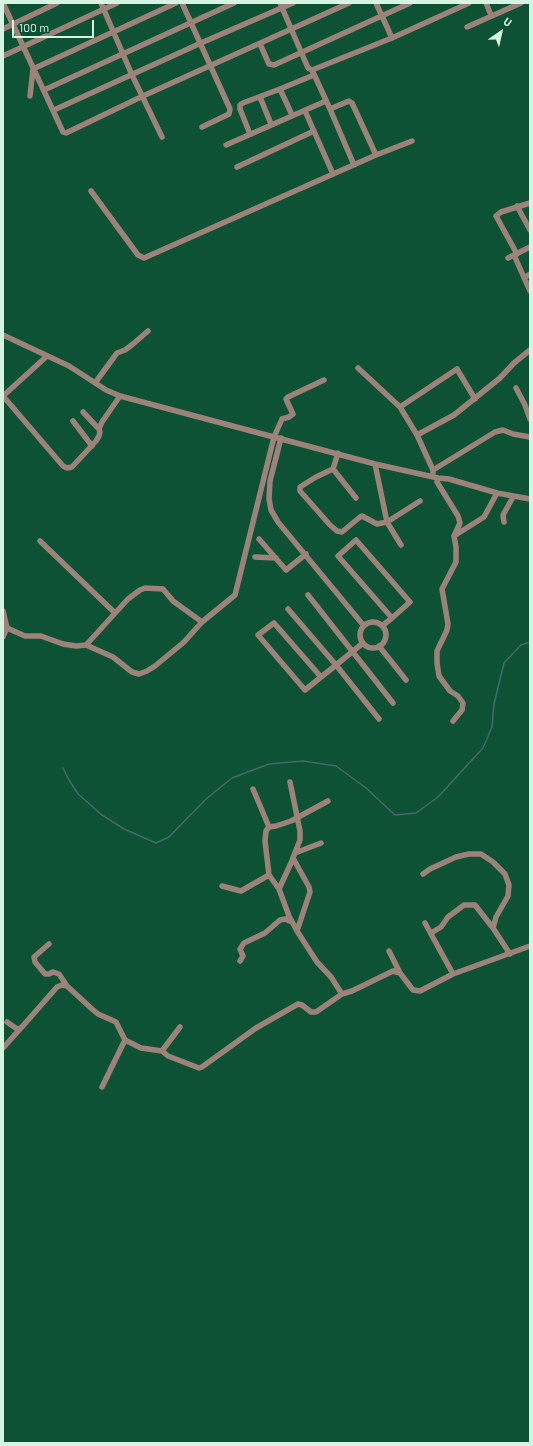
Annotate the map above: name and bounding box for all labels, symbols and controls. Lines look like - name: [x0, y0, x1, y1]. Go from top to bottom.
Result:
- scale bar: [14, 12, 96, 38]
- north arrow: [481, 12, 521, 52]
- text: U: [501, 14, 514, 29]
- text: 100 m: [19, 20, 49, 34]

